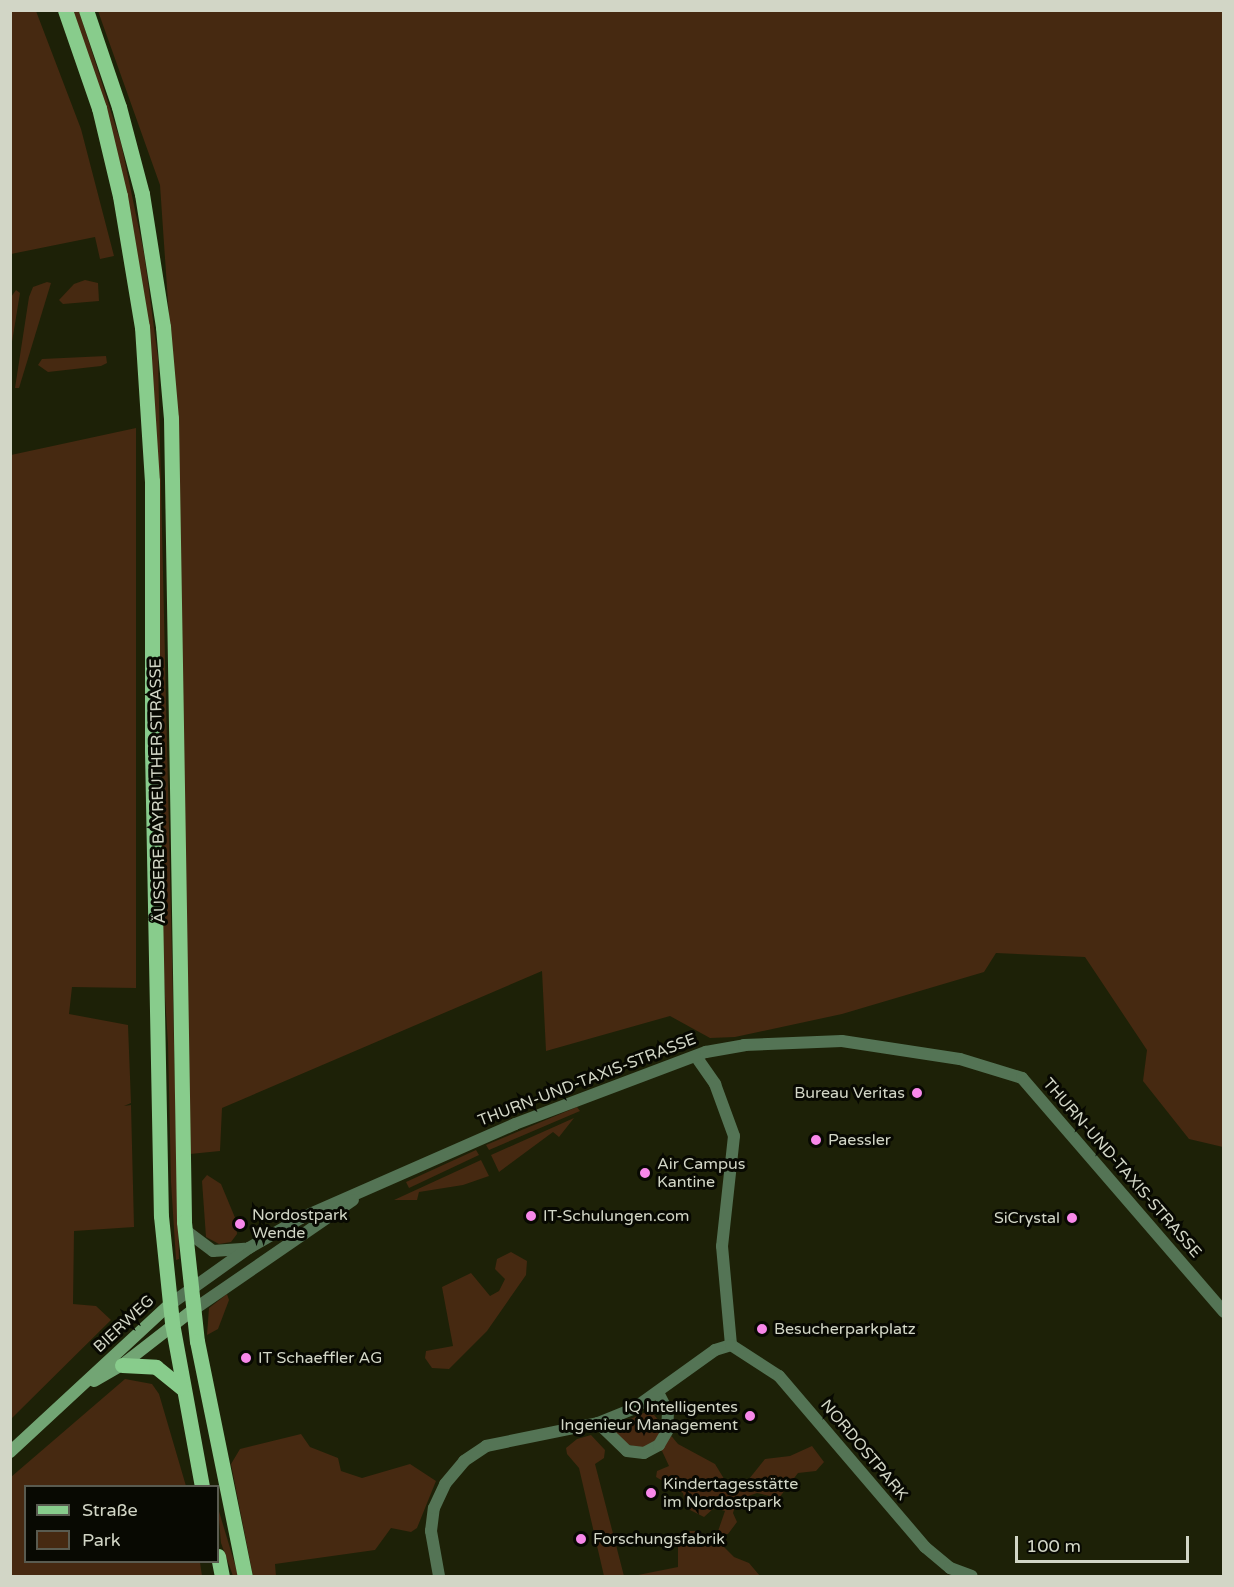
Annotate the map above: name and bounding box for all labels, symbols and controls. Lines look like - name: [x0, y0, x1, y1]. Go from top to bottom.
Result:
- street label: ÄUSSERE BAYREUTHER STRASSE: [146, 658, 170, 924]
- street label: THURN-UND-TAXIS-STRASSE: [475, 1029, 699, 1131]
- street label: THURN-UND-TAXIS-STRASSE: [1039, 1074, 1205, 1262]
- place label: Bureau Veritas: [794, 1083, 905, 1103]
- marker: Bureau Veritas: [910, 1086, 924, 1100]
- place label: Paessler: [828, 1130, 891, 1150]
- marker: Paessler: [809, 1133, 823, 1147]
- place label: Air Campus Kantine: [657, 1154, 745, 1192]
- marker: Air Campus Kantine: [638, 1166, 652, 1180]
- place label: Nordostpark Wende: [252, 1205, 348, 1243]
- place label: IT-Schulungen.com: [543, 1206, 690, 1226]
- place label: SiCrystal: [994, 1208, 1060, 1228]
- marker: IT-Schulungen.com: [524, 1209, 538, 1223]
- marker: SiCrystal: [1065, 1211, 1079, 1225]
- marker: Nordostpark Wende: [233, 1217, 247, 1231]
- street label: BIERWEG: [90, 1291, 158, 1357]
- place label: Besucherparkplatz: [774, 1319, 916, 1339]
- marker: Besucherparkplatz: [755, 1322, 769, 1336]
- place label: IT Schaeffler AG: [258, 1348, 382, 1368]
- marker: IT Schaeffler AG: [239, 1351, 253, 1365]
- street label: NORDOSTPARK: [816, 1396, 912, 1504]
- place label: IQ Intelligentes Ingenieur Management: [560, 1397, 738, 1435]
- marker: IQ Intelligentes Ingenieur Management: [743, 1409, 757, 1423]
- place label: Kindertagesstätte im Nordostpark: [663, 1474, 798, 1512]
- legend: [24, 1485, 219, 1563]
- marker: Kindertagesstätte im Nordostpark: [644, 1486, 658, 1500]
- text: Straße: [82, 1499, 138, 1521]
- scale bar: [1018, 1524, 1192, 1562]
- text: Park: [82, 1529, 120, 1551]
- place label: Forschungsfabrik: [593, 1529, 725, 1549]
- marker: Forschungsfabrik: [574, 1532, 588, 1546]
- text: 100 m: [1026, 1535, 1081, 1557]

